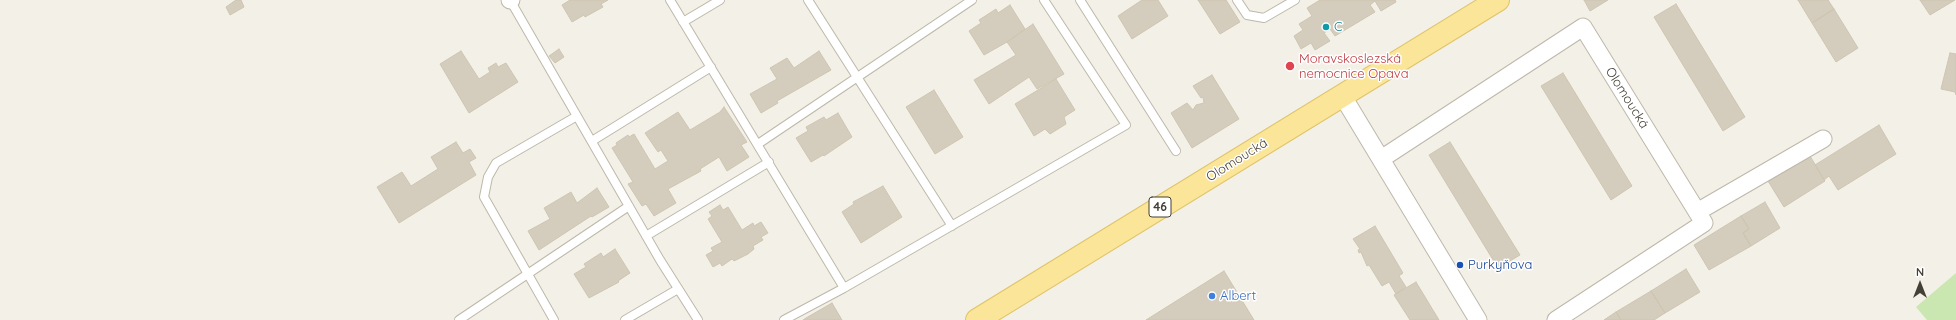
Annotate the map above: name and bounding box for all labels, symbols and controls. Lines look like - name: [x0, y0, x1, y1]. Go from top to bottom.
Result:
- place label: C: [1334, 19, 1342, 35]
- marker: C: [1321, 22, 1331, 32]
- place label: Moravskoslezská nemocnice Opava: [1299, 51, 1409, 82]
- marker: Moravskoslezská nemocnice Opava: [1284, 60, 1296, 72]
- street label: Olomoucká: [1602, 64, 1652, 132]
- street label: Olomoucká: [1203, 135, 1271, 185]
- road number: 46: [1149, 197, 1171, 217]
- place label: Purkyňova: [1468, 257, 1532, 273]
- marker: Purkyňova: [1455, 260, 1465, 270]
- north arrow: [1900, 264, 1940, 304]
- text: N: [1916, 265, 1924, 279]
- place label: Albert: [1220, 288, 1256, 304]
- marker: Albert: [1207, 291, 1217, 301]

